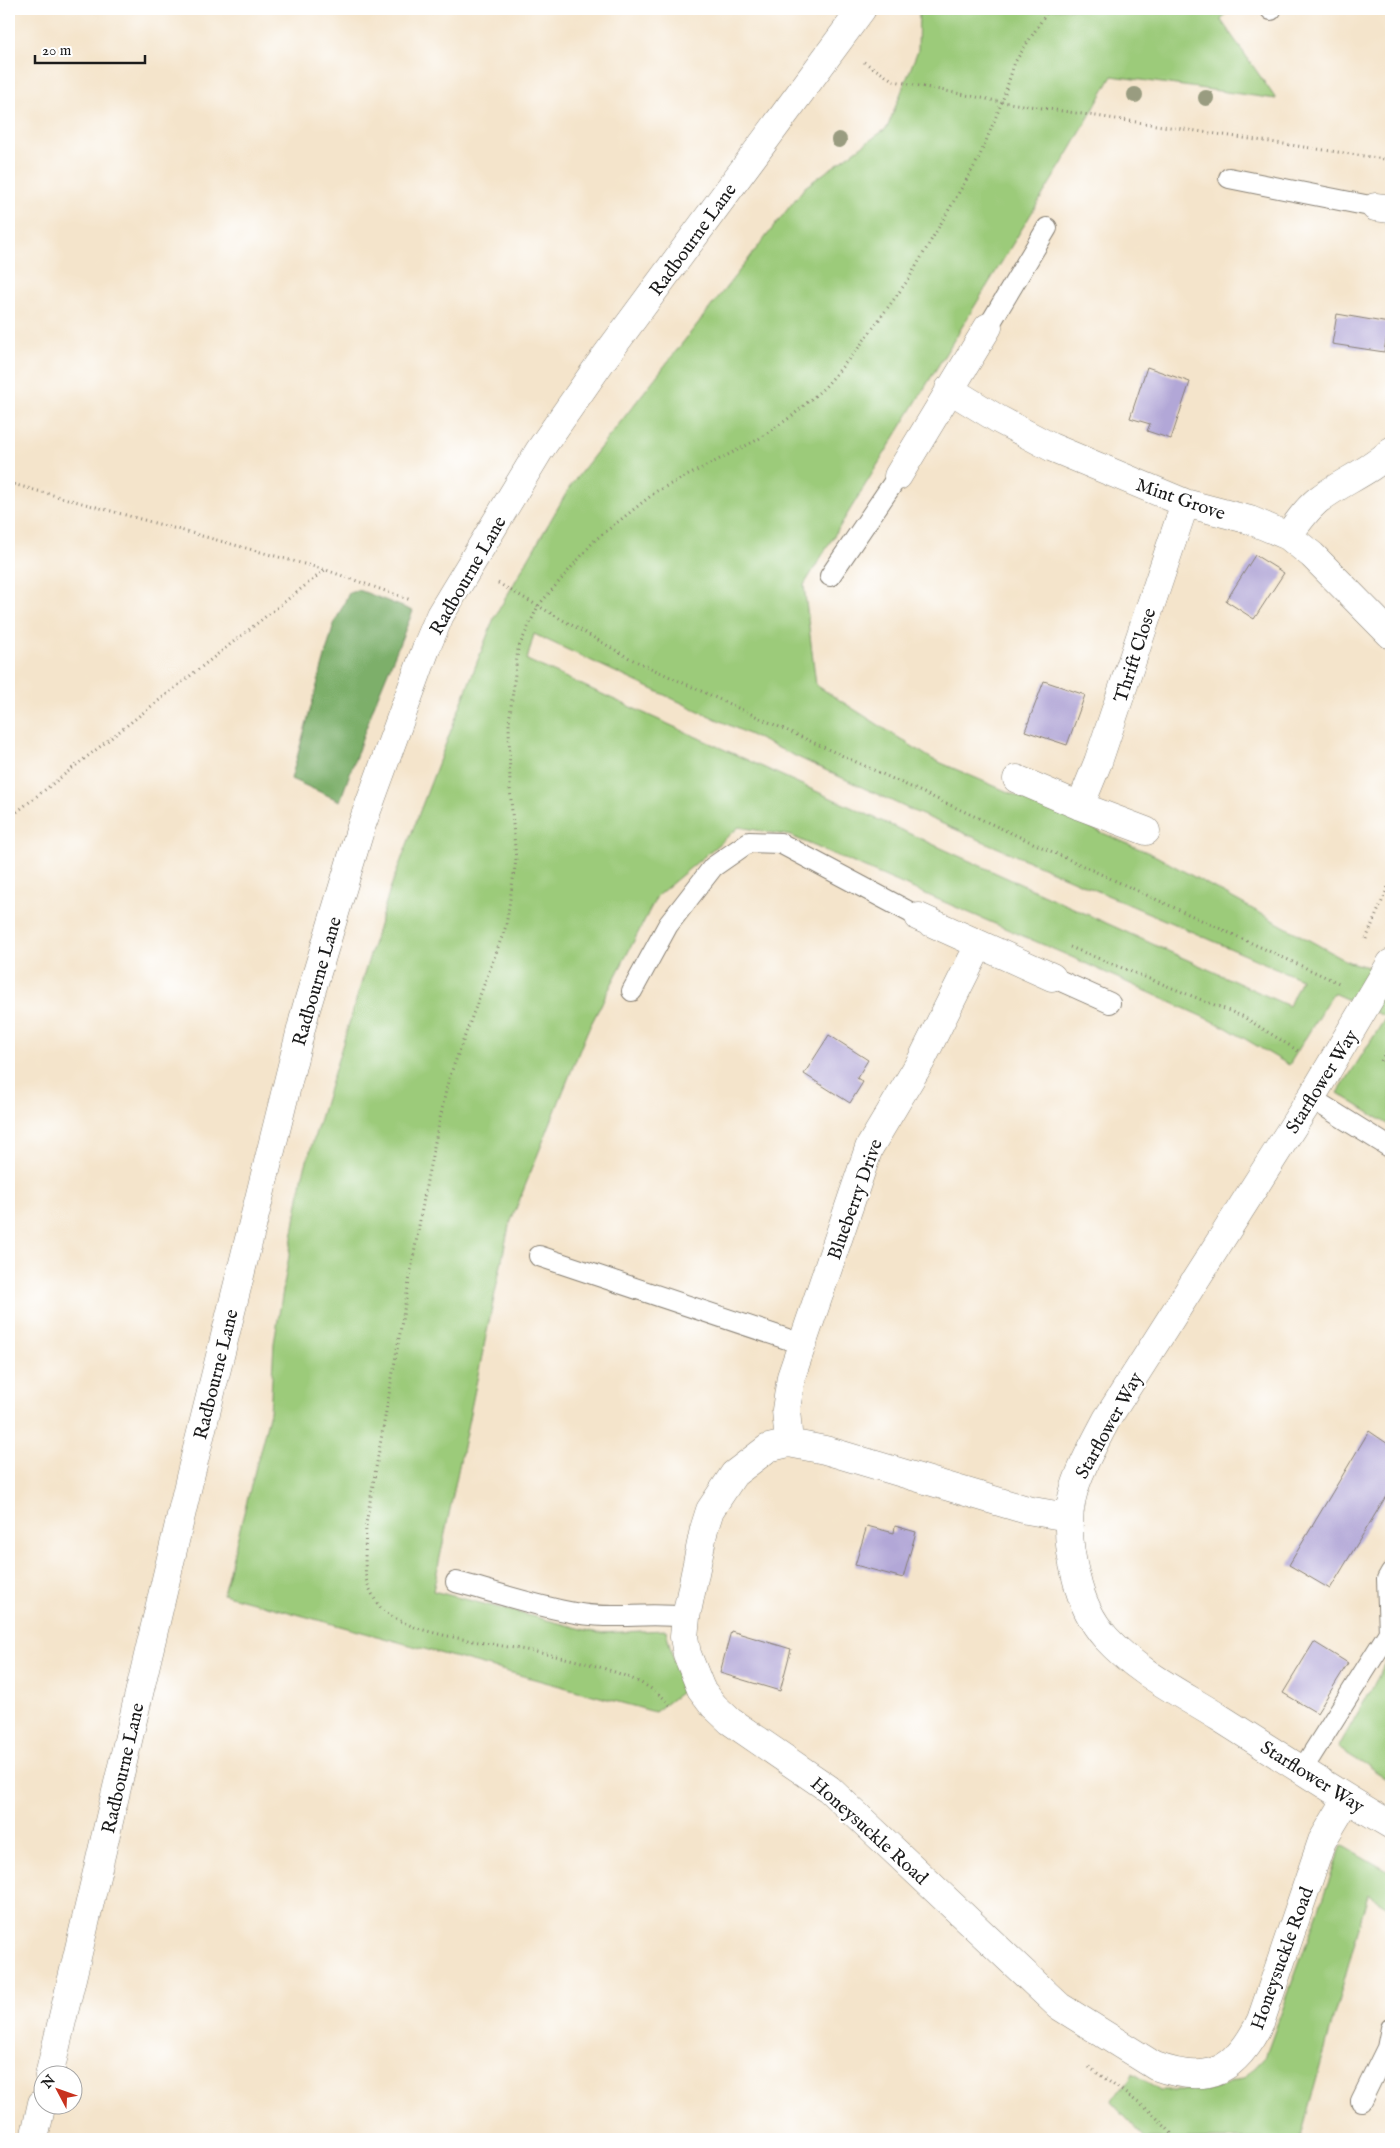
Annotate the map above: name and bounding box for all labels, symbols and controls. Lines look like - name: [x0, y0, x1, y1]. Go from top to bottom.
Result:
- scale bar: [35, 32, 145, 64]
- text: 20 m: [42, 41, 72, 60]
- street label: Radbourne Lane: [645, 179, 743, 301]
- street label: Mint Grove: [1133, 473, 1228, 526]
- street label: Radbourne Lane: [425, 512, 513, 640]
- street label: Thrift Close: [1109, 605, 1163, 706]
- street label: Radbourne Lane: [288, 914, 348, 1049]
- street label: Starflower Way: [1281, 1025, 1365, 1139]
- street label: Blueberry Drive: [823, 1136, 889, 1263]
- street label: Radbourne Lane: [189, 1307, 245, 1442]
- street label: Starflower Way: [1071, 1368, 1149, 1484]
- street label: Radbourne Lane: [97, 1700, 151, 1836]
- street label: Starflower Way: [1255, 1736, 1369, 1820]
- street label: Honeysuckle Road: [805, 1772, 933, 1891]
- street label: Honeysuckle Road: [1246, 1883, 1320, 2033]
- north arrow: [32, 2066, 82, 2116]
- text: N: [38, 2072, 60, 2093]

